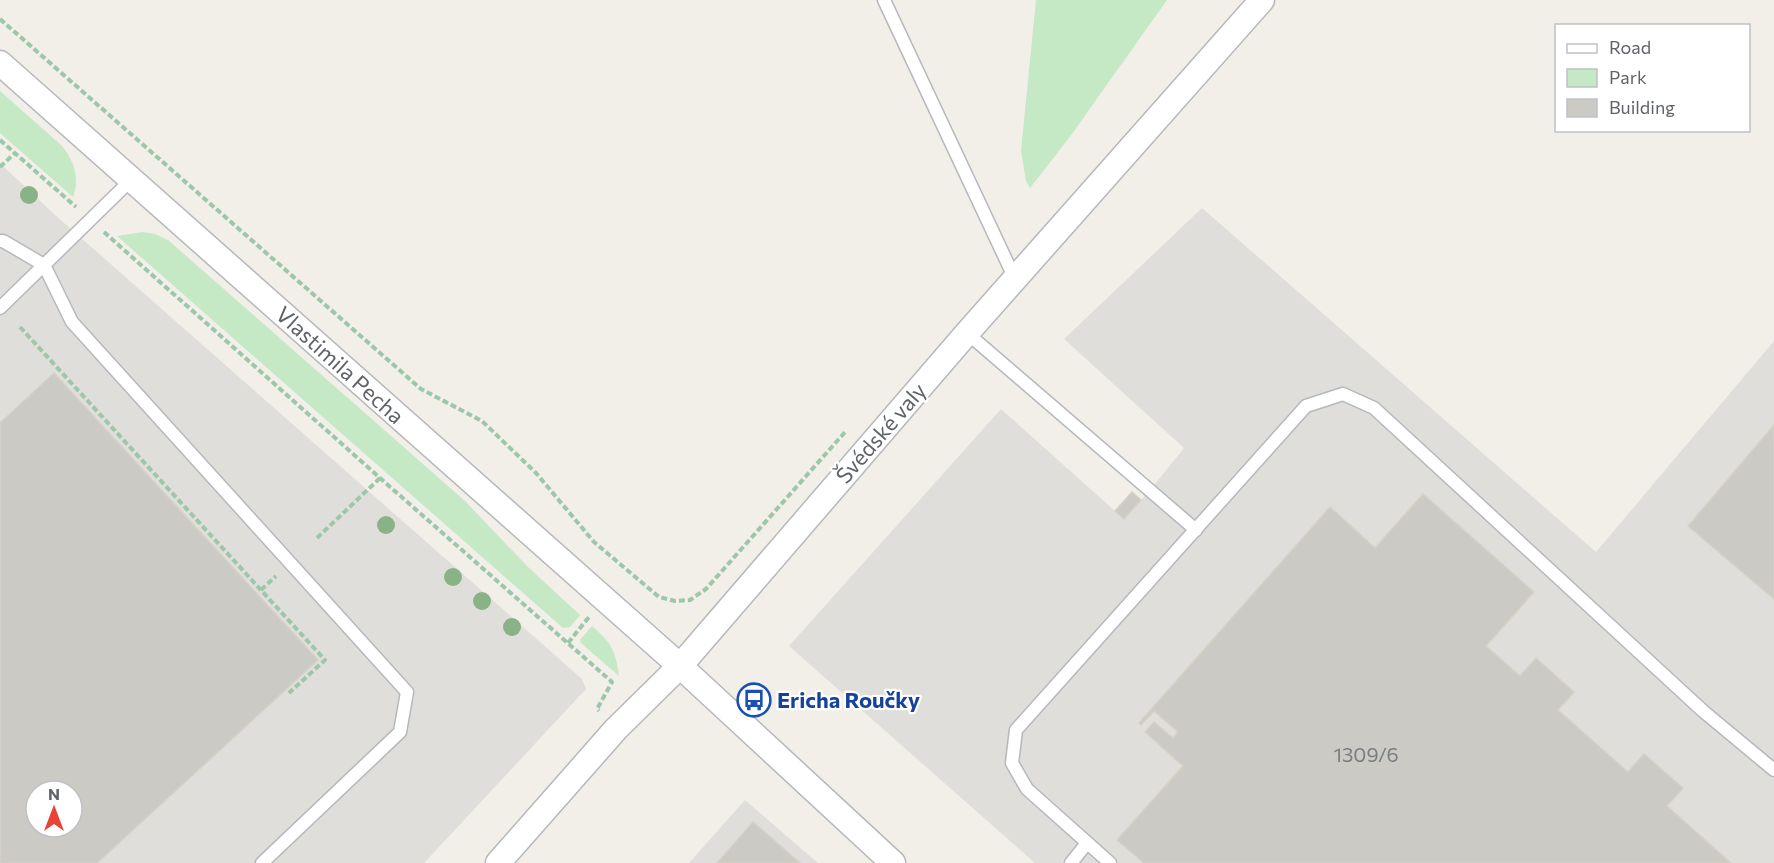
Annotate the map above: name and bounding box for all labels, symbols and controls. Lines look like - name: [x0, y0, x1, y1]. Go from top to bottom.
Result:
- legend: [1555, 24, 1750, 132]
- text: Road: [1609, 36, 1651, 58]
- text: Park: [1609, 66, 1647, 88]
- text: Building: [1609, 96, 1675, 118]
- street label: Vlastimila Pecha: [271, 300, 410, 429]
- street label: Švédské valy: [830, 377, 932, 488]
- bus stop icon: Ericha Roučky: [736, 682, 772, 718]
- place label: Ericha Roučky: [777, 686, 920, 713]
- house number: 1309/6: [1333, 742, 1399, 766]
- north arrow: [24, 779, 84, 839]
- text: N: [48, 784, 60, 803]

